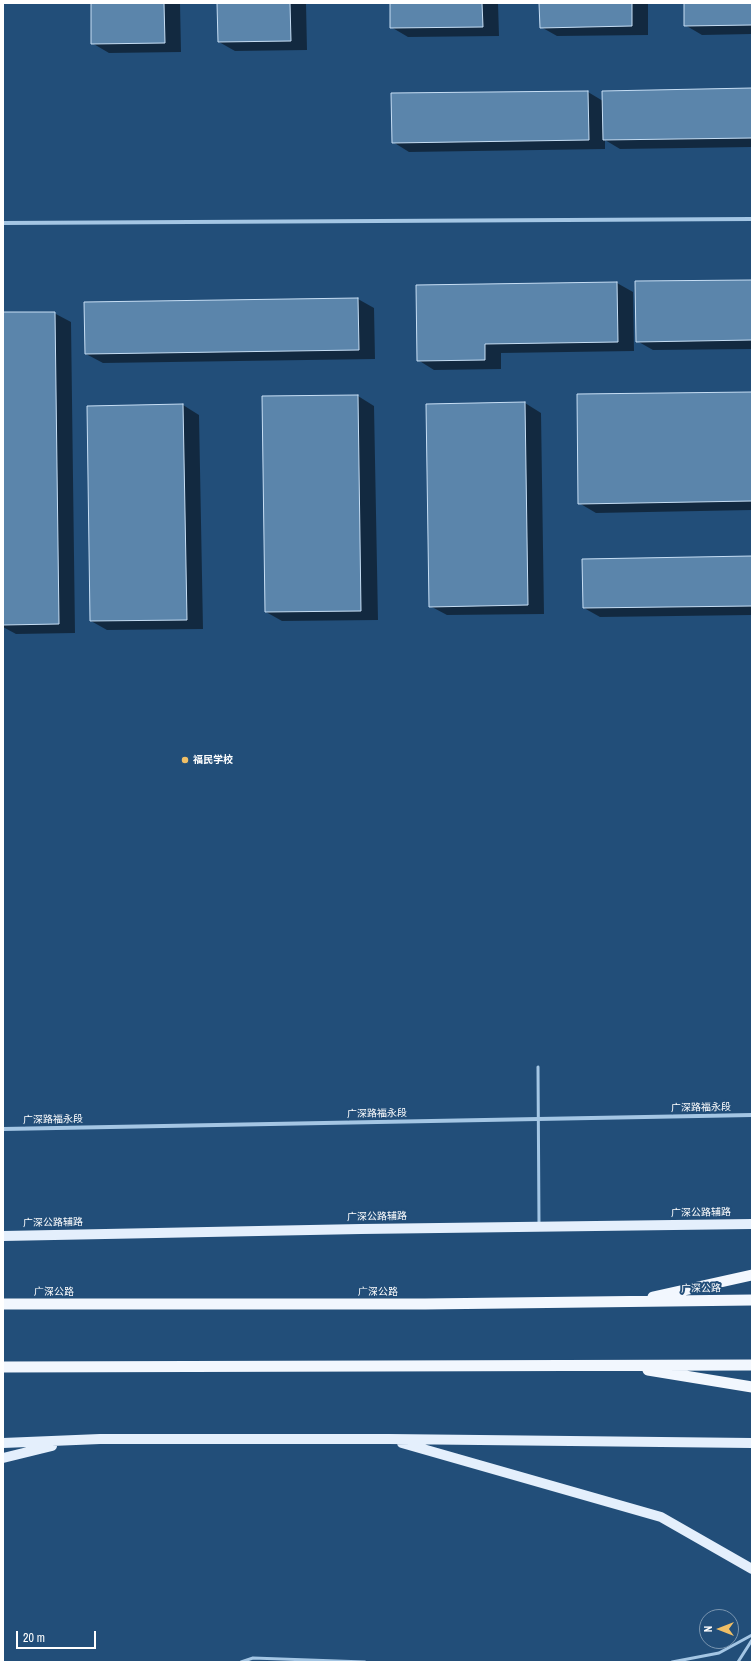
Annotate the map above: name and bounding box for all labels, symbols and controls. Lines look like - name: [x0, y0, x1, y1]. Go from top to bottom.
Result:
- place label: 福民学校: [193, 754, 233, 766]
- marker: 福民学校: [180, 755, 190, 765]
- street label: 广深路福永段: [671, 1101, 731, 1115]
- street label: 广深路福永段: [347, 1107, 407, 1121]
- street label: 广深路福永段: [23, 1113, 83, 1127]
- street label: 广深公路辅路: [671, 1206, 731, 1220]
- street label: 广深公路辅路: [347, 1210, 407, 1224]
- street label: 广深公路辅路: [23, 1216, 83, 1230]
- street label: 广深公路: [681, 1283, 721, 1295]
- street label: 广深公路: [34, 1286, 74, 1298]
- street label: 广深公路: [358, 1286, 398, 1298]
- north arrow: [699, 1609, 739, 1649]
- scale bar: [18, 1623, 98, 1649]
- text: N: [701, 1626, 715, 1632]
- text: 20 m: [23, 1630, 45, 1646]

